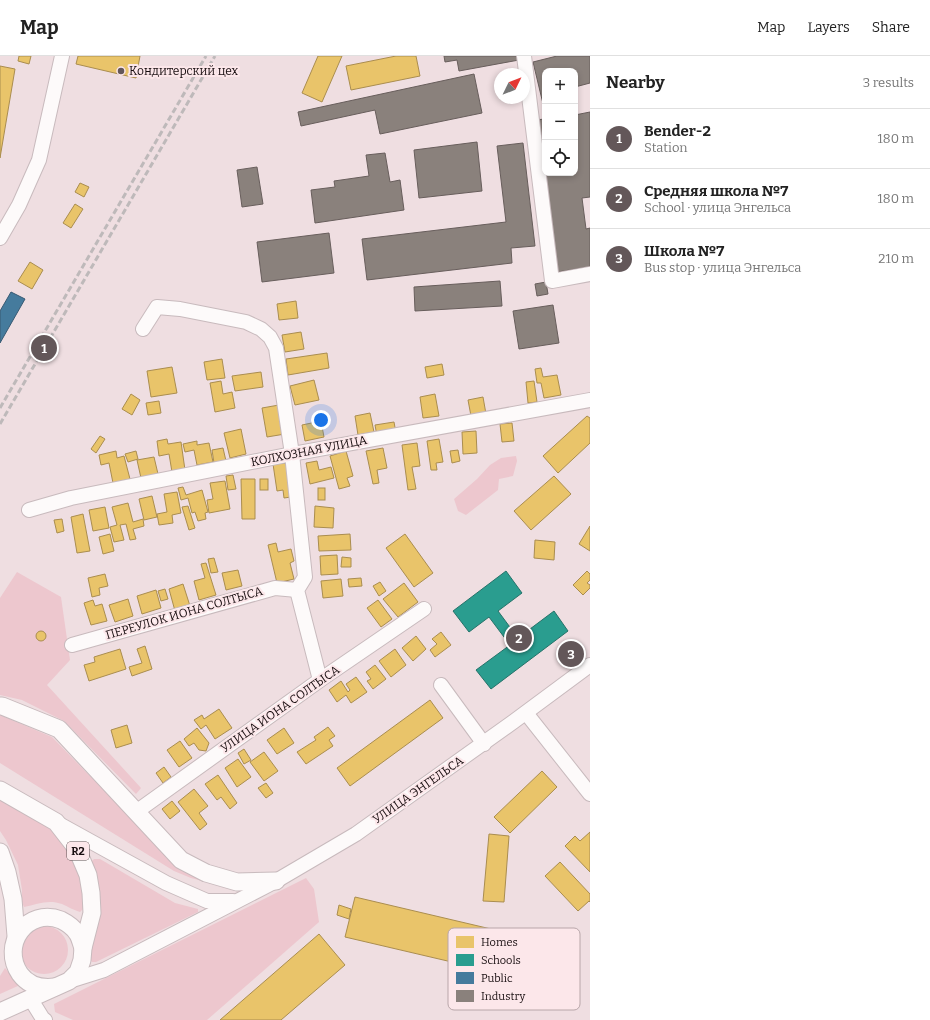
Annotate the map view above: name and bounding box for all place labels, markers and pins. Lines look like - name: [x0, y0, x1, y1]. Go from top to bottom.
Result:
- place label: Кондитерский цех: [129, 64, 239, 78]
- marker: Кондитерский цех: [116, 66, 126, 76]
- pin: 1: [31, 333, 57, 363]
- pin: 2: [506, 623, 532, 653]
- pin: 3: [558, 639, 584, 669]

